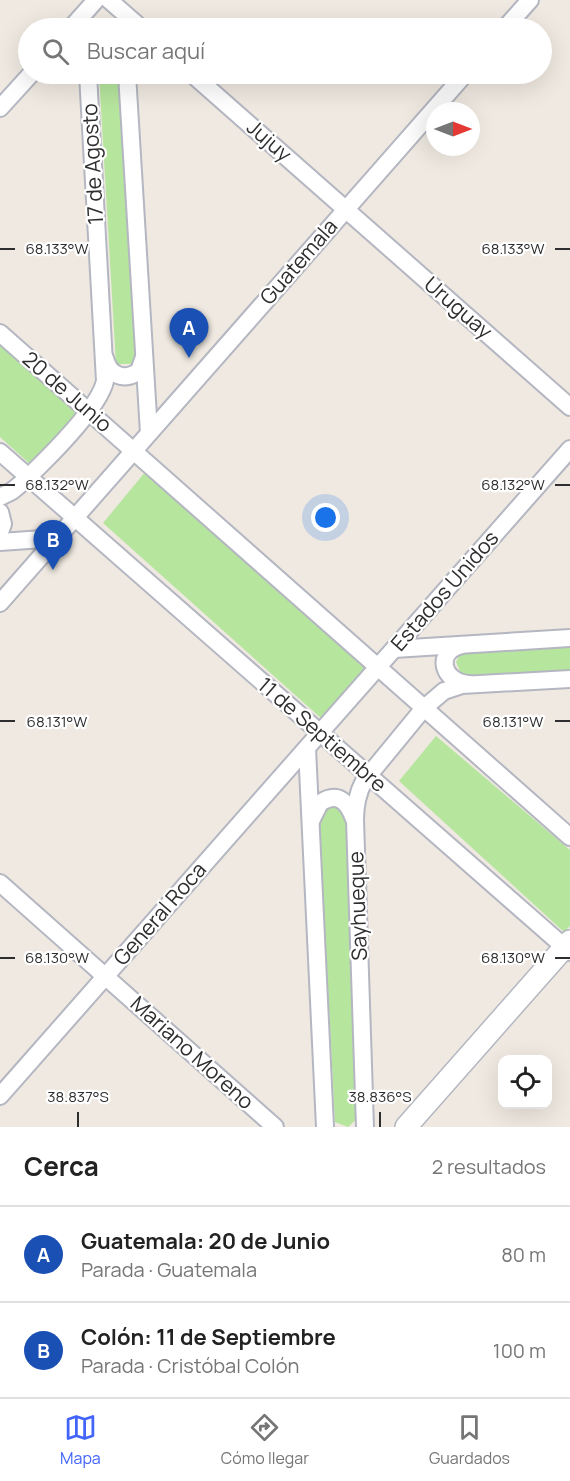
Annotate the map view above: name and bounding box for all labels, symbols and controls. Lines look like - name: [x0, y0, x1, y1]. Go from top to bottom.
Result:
- search box: [18, 18, 552, 84]
- icon: search: [39, 35, 72, 68]
- text: Buscar aquí: [87, 36, 205, 66]
- north arrow: [426, 102, 480, 156]
- street label: 17 de Agosto: [75, 103, 109, 225]
- street label: Jujuy: [241, 113, 298, 168]
- street label: Guatemala: [253, 213, 343, 310]
- text: 68.133°W: [25, 238, 89, 259]
- text: 68.133°W: [481, 238, 545, 259]
- street label: Uruguay: [419, 270, 499, 345]
- pin: A: [170, 308, 208, 358]
- street label: 20 de Junio: [17, 345, 118, 438]
- text: 68.132°W: [25, 474, 89, 495]
- text: 68.132°W: [481, 474, 545, 495]
- your location: [311, 503, 340, 532]
- pin: B: [34, 520, 72, 570]
- street label: Estados Unidos: [384, 524, 504, 656]
- street label: 11 de Septiembre: [252, 671, 393, 798]
- text: 68.131°W: [27, 711, 87, 732]
- text: 68.131°W: [483, 711, 543, 732]
- street label: Sayhueque: [341, 851, 373, 961]
- street label: General Roca: [107, 856, 212, 971]
- text: 68.130°W: [25, 947, 89, 968]
- text: 68.130°W: [481, 947, 545, 968]
- street label: Mariano Moreno: [125, 989, 260, 1115]
- map controls: [498, 1055, 552, 1109]
- button: locate: [498, 1055, 552, 1109]
- text: 38.837°S: [47, 1086, 109, 1107]
- text: 38.836°S: [348, 1086, 412, 1107]
- text: Cerca: [24, 1148, 99, 1184]
- text: 2 resultados: [432, 1153, 546, 1180]
- text: Guatemala: 20 de Junio: [81, 1226, 330, 1256]
- text: A: [37, 1241, 50, 1268]
- text: 80 m: [501, 1241, 546, 1268]
- text: Parada · Guatemala: [81, 1256, 257, 1283]
- text: Colón: 11 de Septiembre: [81, 1322, 336, 1352]
- text: B: [37, 1337, 50, 1364]
- text: 100 m: [493, 1337, 546, 1364]
- text: Parada · Cristóbal Colón: [81, 1352, 299, 1379]
- tab: Mapa: [60, 1411, 101, 1469]
- tab: Cómo llegar: [221, 1411, 309, 1469]
- tab: Guardados: [429, 1411, 510, 1469]

